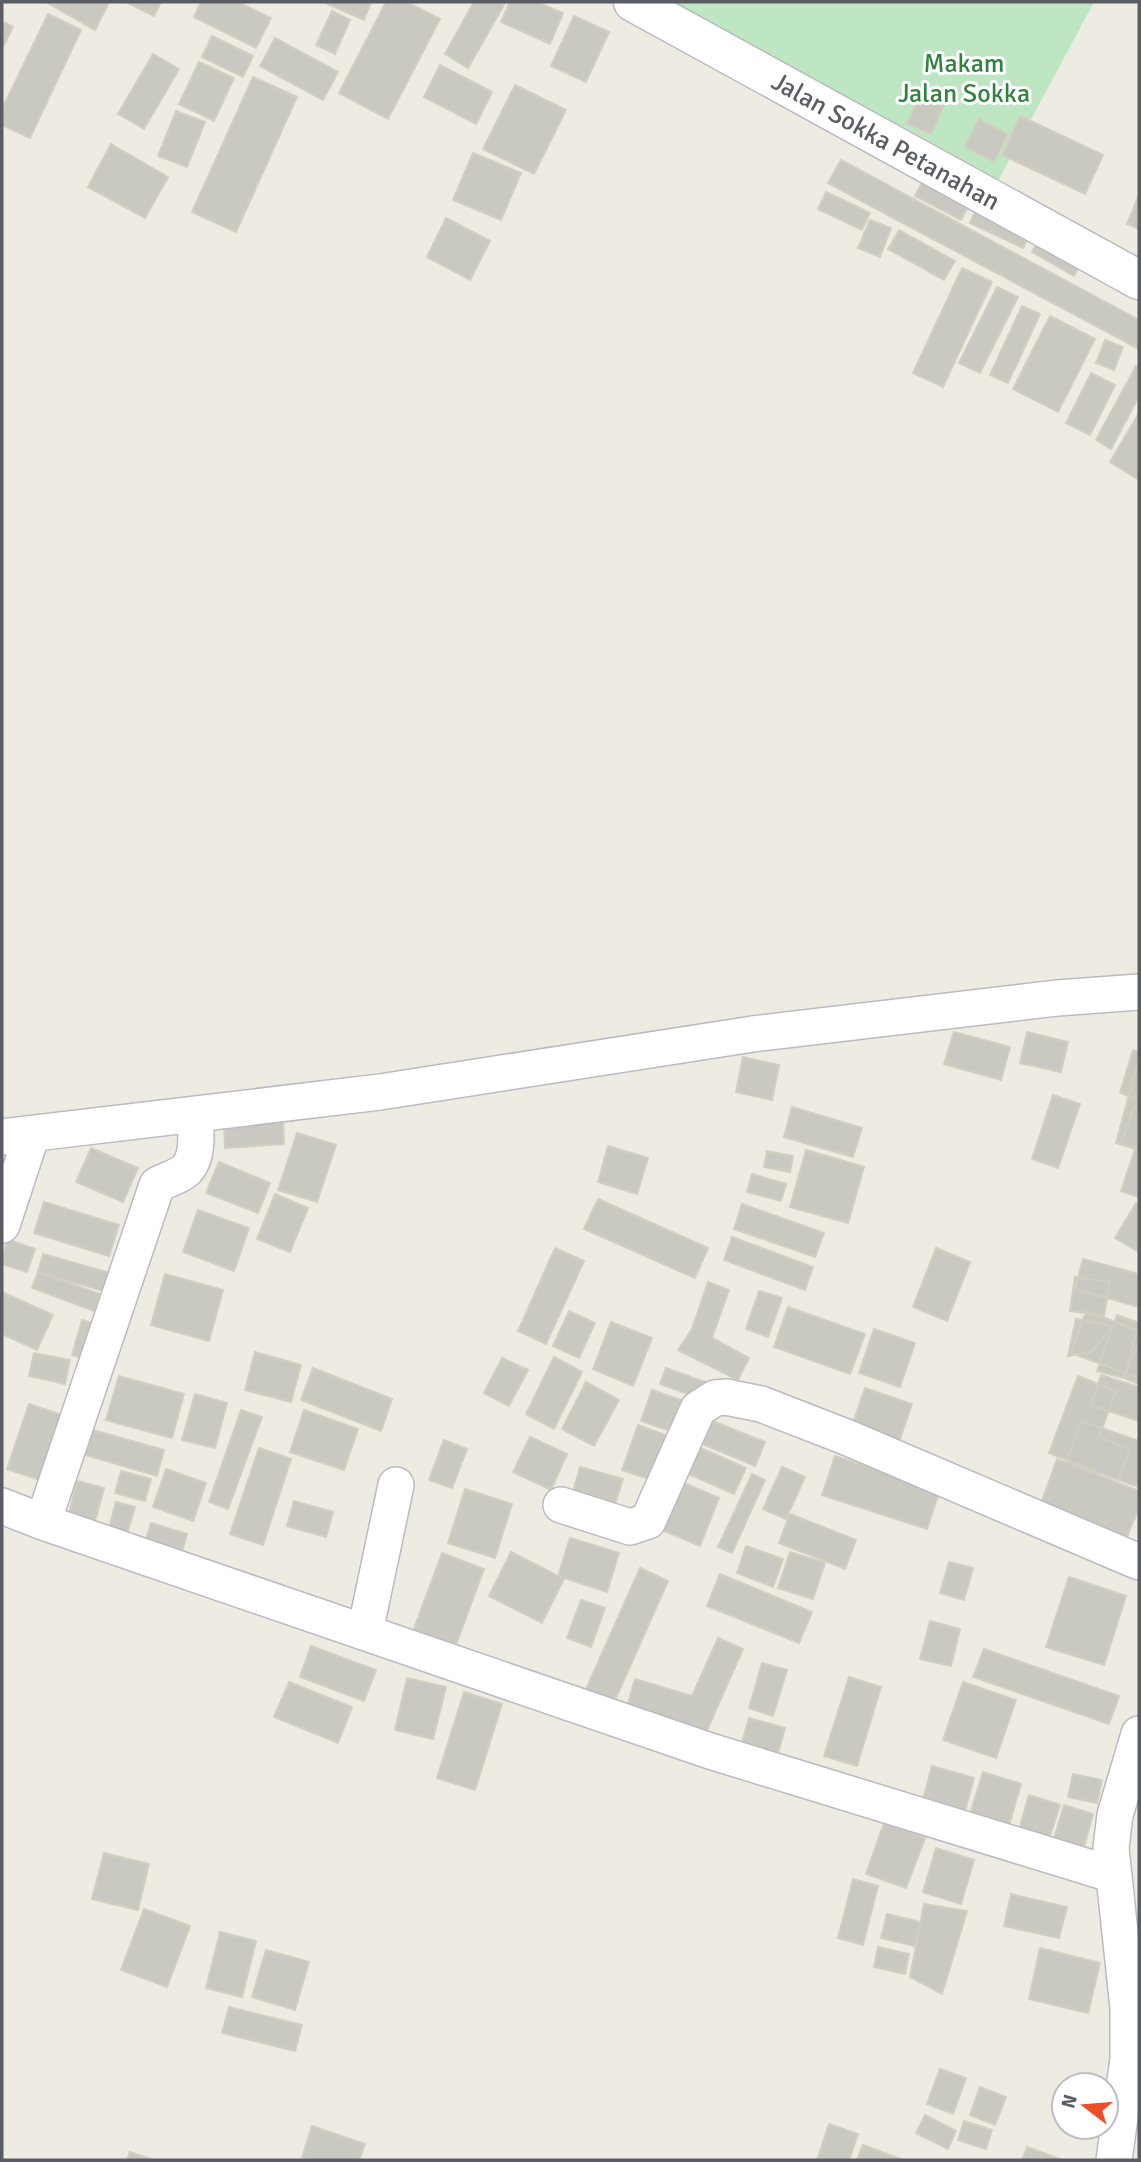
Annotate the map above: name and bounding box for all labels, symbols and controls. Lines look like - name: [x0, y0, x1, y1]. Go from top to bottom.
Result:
- park label: Makam Jalan Sokka: [898, 48, 1030, 110]
- street label: Jalan Sokka Petanahan: [766, 66, 1005, 218]
- north arrow: [1050, 2071, 1120, 2141]
- text: N: [1056, 2092, 1083, 2111]

